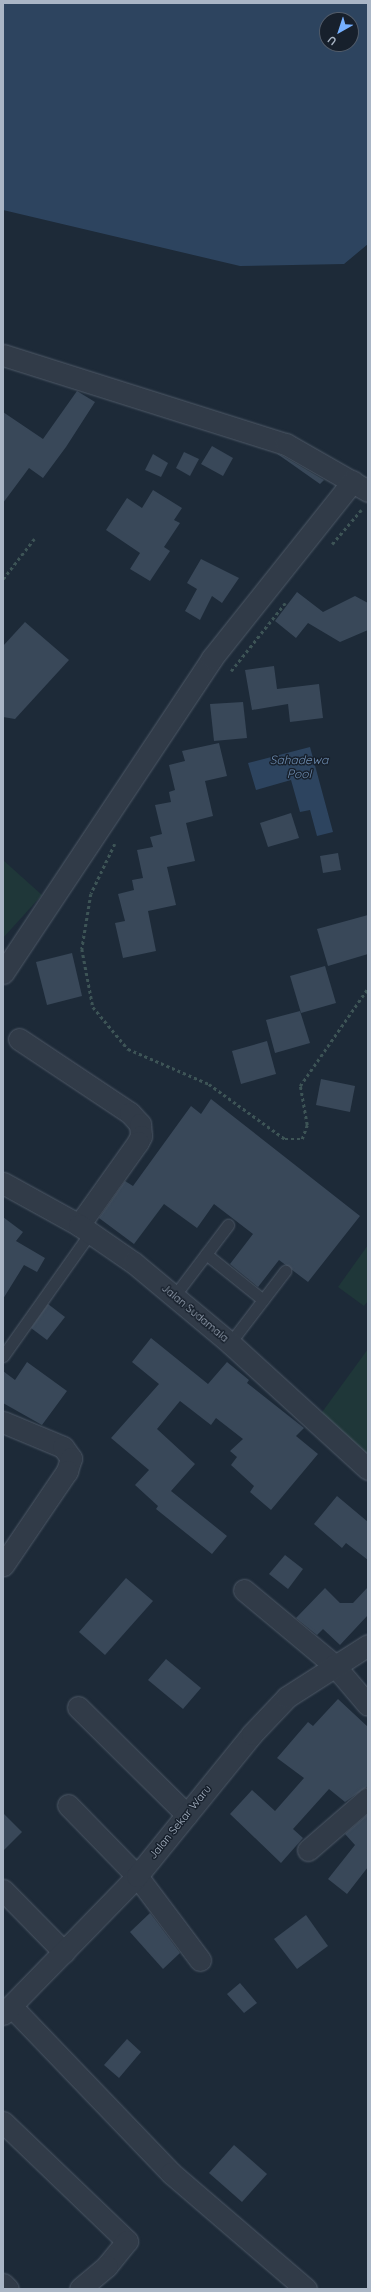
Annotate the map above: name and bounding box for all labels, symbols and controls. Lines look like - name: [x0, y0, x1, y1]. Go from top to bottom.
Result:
- north arrow: [319, 12, 359, 52]
- text: U: [325, 33, 340, 48]
- water label: Sahadewa Pool: [270, 753, 328, 781]
- street label: Jalan Sudamala: [159, 1281, 231, 1345]
- street label: Jalan Sekar Waru: [146, 1782, 214, 1862]

